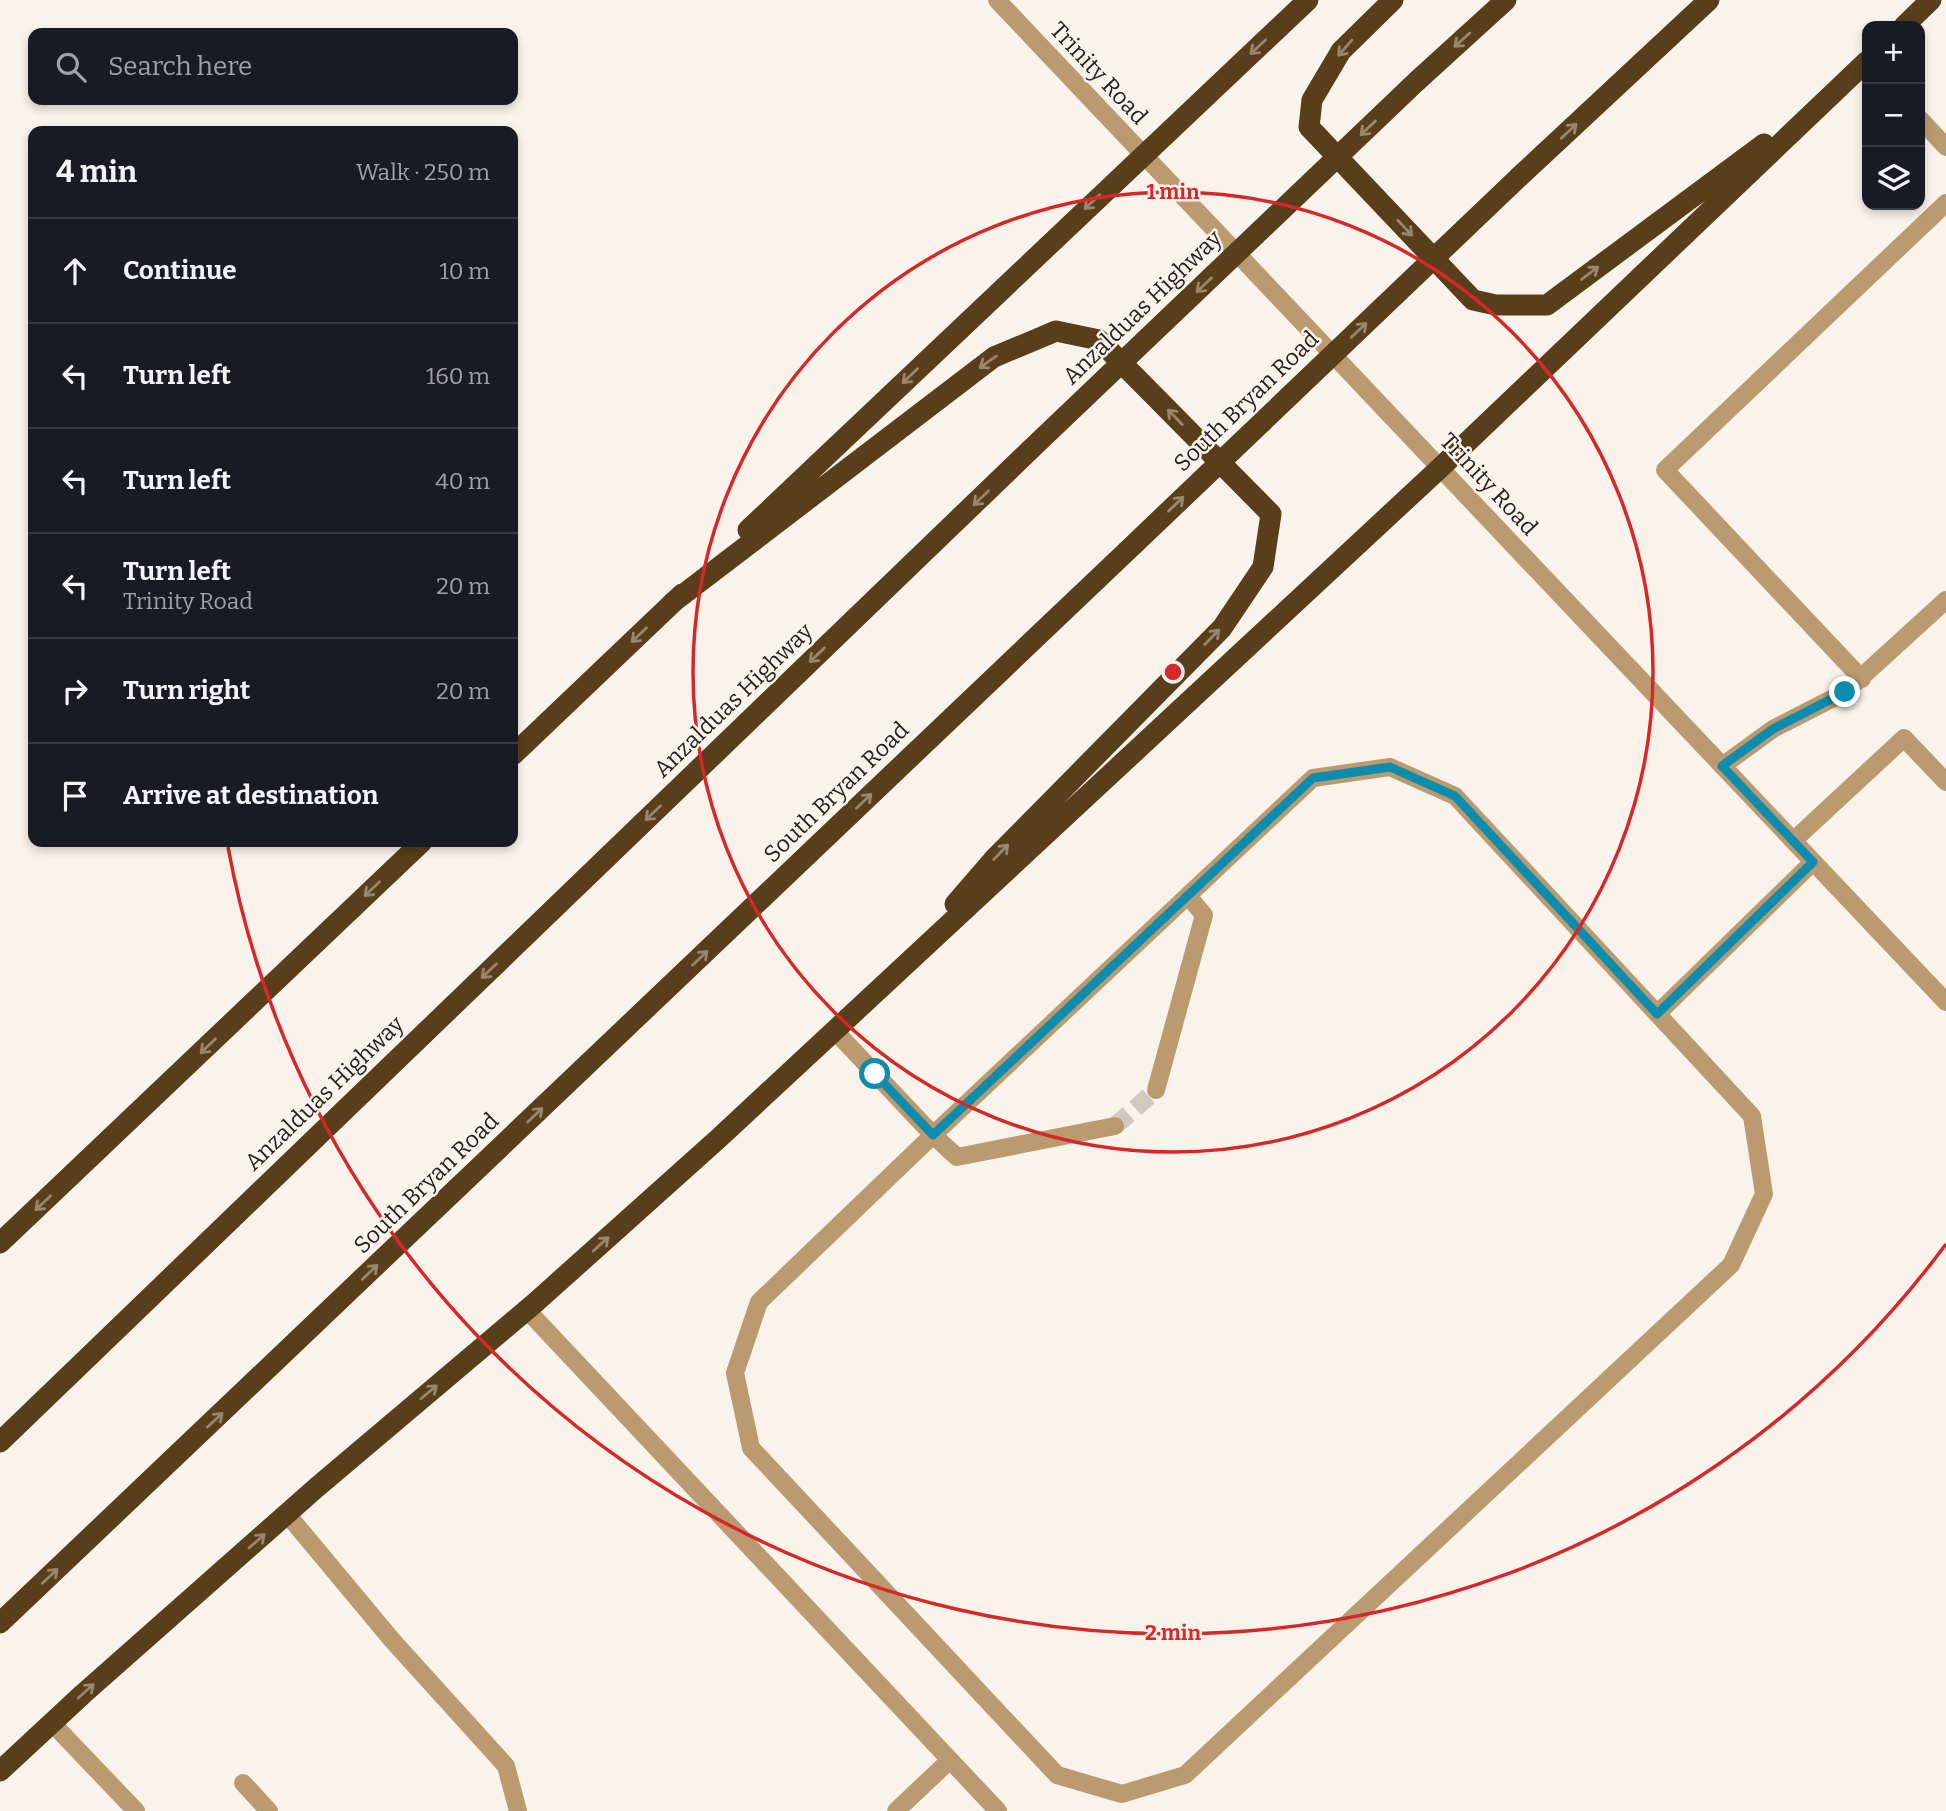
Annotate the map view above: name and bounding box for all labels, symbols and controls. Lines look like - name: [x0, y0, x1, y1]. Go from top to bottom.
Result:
- street label: Trinity Road: [1044, 16, 1154, 130]
- map controls: [1862, 21, 1925, 210]
- button: +: [1862, 21, 1925, 84]
- search box: [28, 28, 518, 105]
- one-way arrow: [1454, 32, 1471, 49]
- one-way arrow: [1250, 38, 1267, 55]
- one-way arrow: [1337, 39, 1353, 57]
- icon: search: [52, 48, 90, 86]
- text: Search here: [108, 51, 252, 82]
- button: −: [1862, 84, 1925, 147]
- one-way arrow: [1360, 119, 1377, 136]
- one-way arrow: [1560, 123, 1578, 139]
- button: layers: [1862, 147, 1925, 210]
- text: 4 min: [56, 154, 137, 190]
- text: Walk · 250 m: [356, 158, 490, 186]
- text: 1 min: [1146, 179, 1200, 205]
- one-way arrow: [1084, 194, 1101, 211]
- one-way arrow: [1396, 219, 1413, 236]
- street label: Anzalduas Highway: [1057, 223, 1228, 390]
- icon: ahead: [56, 252, 94, 290]
- text: Continue: [123, 255, 237, 286]
- text: 10 m: [439, 257, 490, 285]
- one-way arrow: [1580, 266, 1599, 280]
- one-way arrow: [1195, 276, 1212, 293]
- one-way arrow: [1350, 321, 1367, 338]
- street label: South Bryan Road: [1168, 325, 1324, 477]
- one-way arrow: [979, 355, 998, 369]
- icon: left: [56, 357, 94, 395]
- text: Turn left: [123, 360, 231, 391]
- text: 160 m: [426, 362, 490, 390]
- one-way arrow: [902, 368, 919, 385]
- one-way arrow: [1167, 409, 1184, 426]
- street label: Trinity Road: [1434, 427, 1544, 541]
- icon: left: [56, 462, 94, 500]
- text: Turn left: [123, 465, 231, 496]
- text: 40 m: [435, 467, 490, 495]
- one-way arrow: [973, 489, 990, 506]
- one-way arrow: [1167, 495, 1184, 512]
- text: Turn left: [123, 556, 231, 587]
- icon: left: [56, 567, 94, 605]
- text: 20 m: [436, 572, 490, 600]
- text: Trinity Road: [123, 587, 253, 615]
- street label: Anzalduas Highway: [648, 616, 819, 783]
- one-way arrow: [631, 626, 648, 643]
- one-way arrow: [1204, 629, 1221, 646]
- one-way arrow: [809, 647, 826, 664]
- centre of rings: [1161, 660, 1185, 684]
- icon: right: [56, 672, 94, 710]
- text: Turn right: [123, 675, 250, 706]
- route end: [1829, 676, 1860, 707]
- text: 20 m: [436, 677, 490, 705]
- street label: South Bryan Road: [758, 716, 914, 868]
- icon: arrive: [56, 777, 94, 815]
- text: Arrive at destination: [123, 780, 378, 811]
- one-way arrow: [855, 793, 872, 810]
- one-way arrow: [645, 805, 662, 822]
- one-way arrow: [993, 844, 1010, 861]
- one-way arrow: [364, 880, 381, 897]
- one-way arrow: [691, 950, 708, 967]
- one-way arrow: [481, 962, 498, 979]
- street label: Anzalduas Highway: [239, 1009, 410, 1176]
- one-way arrow: [199, 1037, 216, 1054]
- route start: [859, 1058, 890, 1089]
- street label: South Bryan Road: [348, 1107, 504, 1259]
- one-way arrow: [526, 1107, 543, 1124]
- one-way arrow: [35, 1194, 52, 1211]
- one-way arrow: [592, 1236, 610, 1252]
- one-way arrow: [361, 1264, 378, 1281]
- one-way arrow: [420, 1385, 438, 1401]
- one-way arrow: [206, 1411, 223, 1428]
- one-way arrow: [247, 1533, 265, 1549]
- one-way arrow: [41, 1568, 58, 1585]
- text: 2 min: [1145, 1620, 1201, 1646]
- one-way arrow: [77, 1683, 94, 1700]

